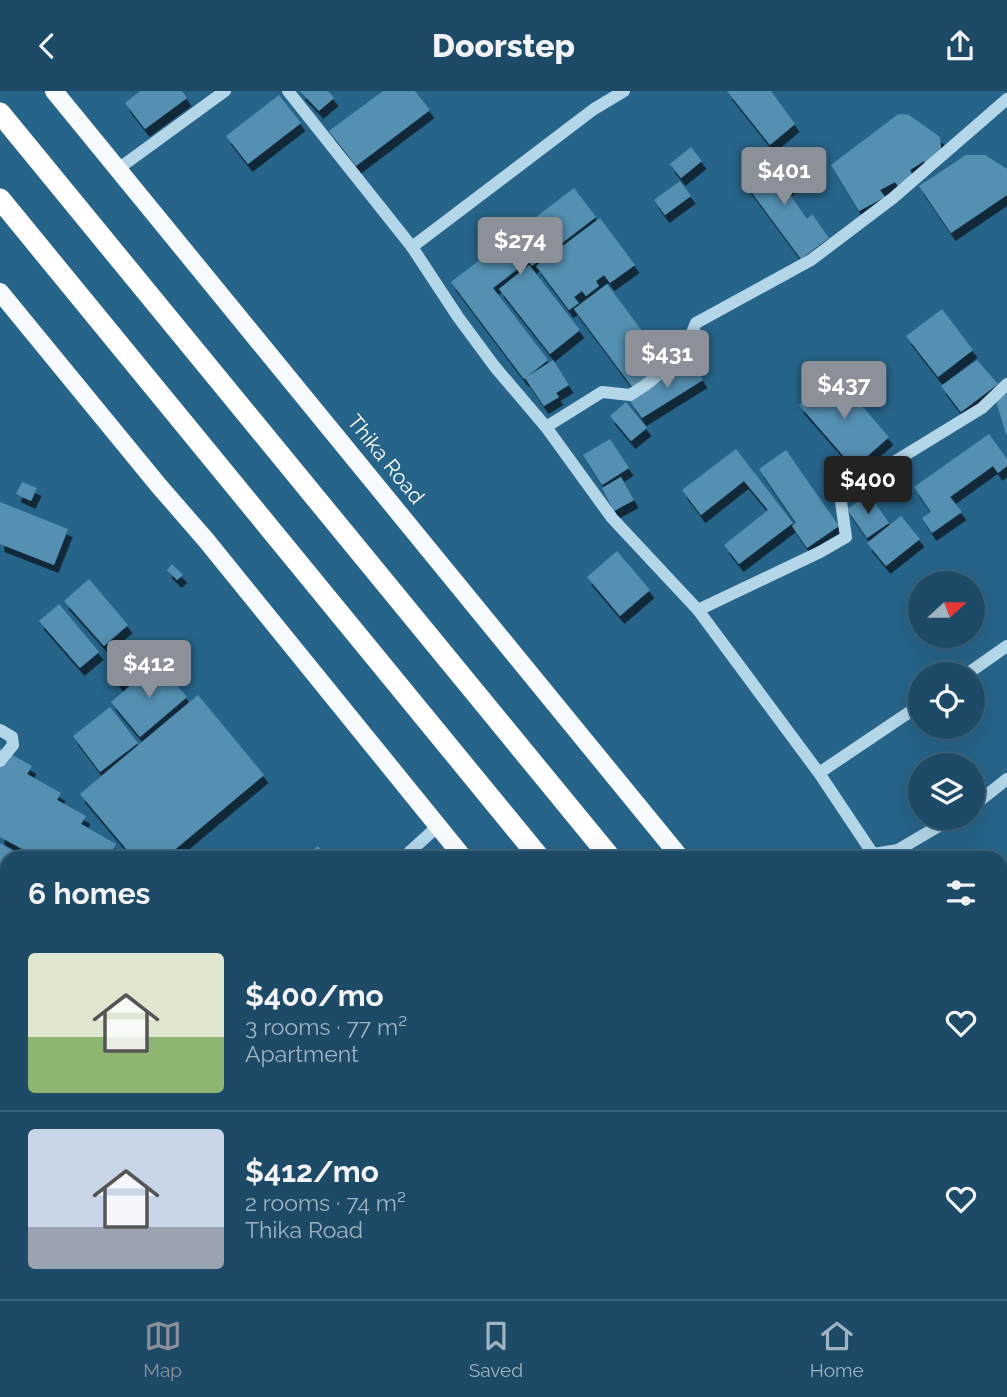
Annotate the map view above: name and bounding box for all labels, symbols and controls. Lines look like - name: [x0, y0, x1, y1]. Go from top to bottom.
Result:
- icon: back: [28, 27, 66, 65]
- text: Doorstep: [432, 27, 575, 64]
- icon: share: [941, 27, 979, 65]
- pin: $401: [743, 148, 825, 207]
- text: $401: [757, 156, 811, 183]
- pin: $274: [479, 218, 561, 277]
- text: $274: [494, 226, 546, 253]
- pin: $431: [626, 331, 708, 390]
- text: $431: [641, 339, 693, 366]
- pin: $437: [803, 361, 885, 421]
- text: $437: [817, 370, 871, 397]
- street label: Thika Road: [342, 409, 430, 509]
- pin: $400: [827, 457, 909, 516]
- text: $400: [840, 465, 896, 492]
- north arrow: [908, 571, 985, 647]
- map controls: [908, 571, 985, 830]
- pin: $412: [108, 641, 190, 700]
- text: $412: [123, 649, 175, 676]
- button: locate: [908, 662, 985, 739]
- button: layers: [908, 753, 985, 830]
- icon: filters: [942, 874, 980, 912]
- text: 6 homes: [28, 876, 150, 911]
- text: $400/mo: [245, 978, 384, 1013]
- icon: home: [84, 981, 168, 1065]
- icon: heart: [942, 1004, 980, 1042]
- text: 3 rooms · 77 m²: [245, 1013, 407, 1040]
- text: Apartment: [245, 1040, 359, 1067]
- text: $412/mo: [245, 1154, 379, 1189]
- icon: home: [84, 1157, 168, 1241]
- icon: heart: [942, 1180, 980, 1218]
- text: 2 rooms · 74 m²: [245, 1189, 406, 1216]
- text: Thika Road: [245, 1216, 363, 1243]
- tab: Map: [143, 1317, 182, 1381]
- tab: Saved: [469, 1317, 523, 1381]
- tab: Home: [810, 1317, 864, 1381]

